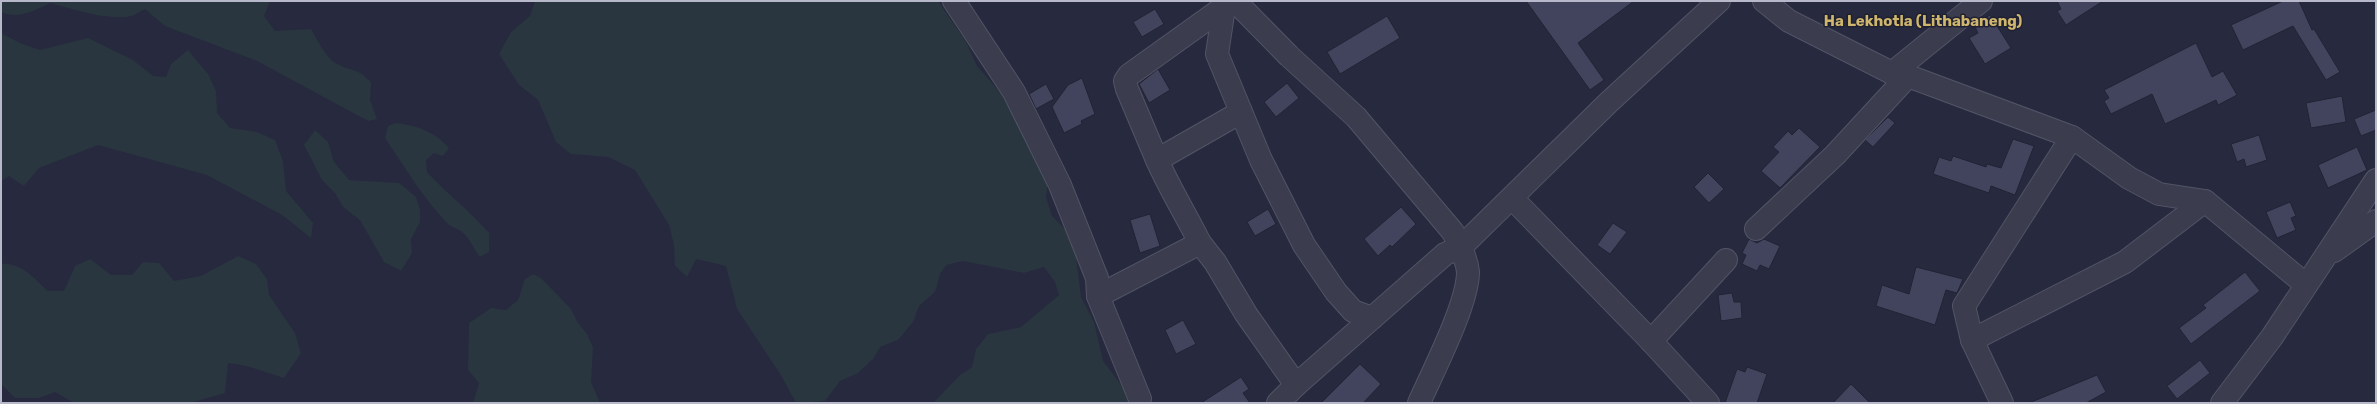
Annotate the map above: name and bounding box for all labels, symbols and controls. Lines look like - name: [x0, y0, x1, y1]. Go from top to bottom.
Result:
- district label: Ha Lekhotla (Lithabaneng): [1824, 12, 2022, 30]

